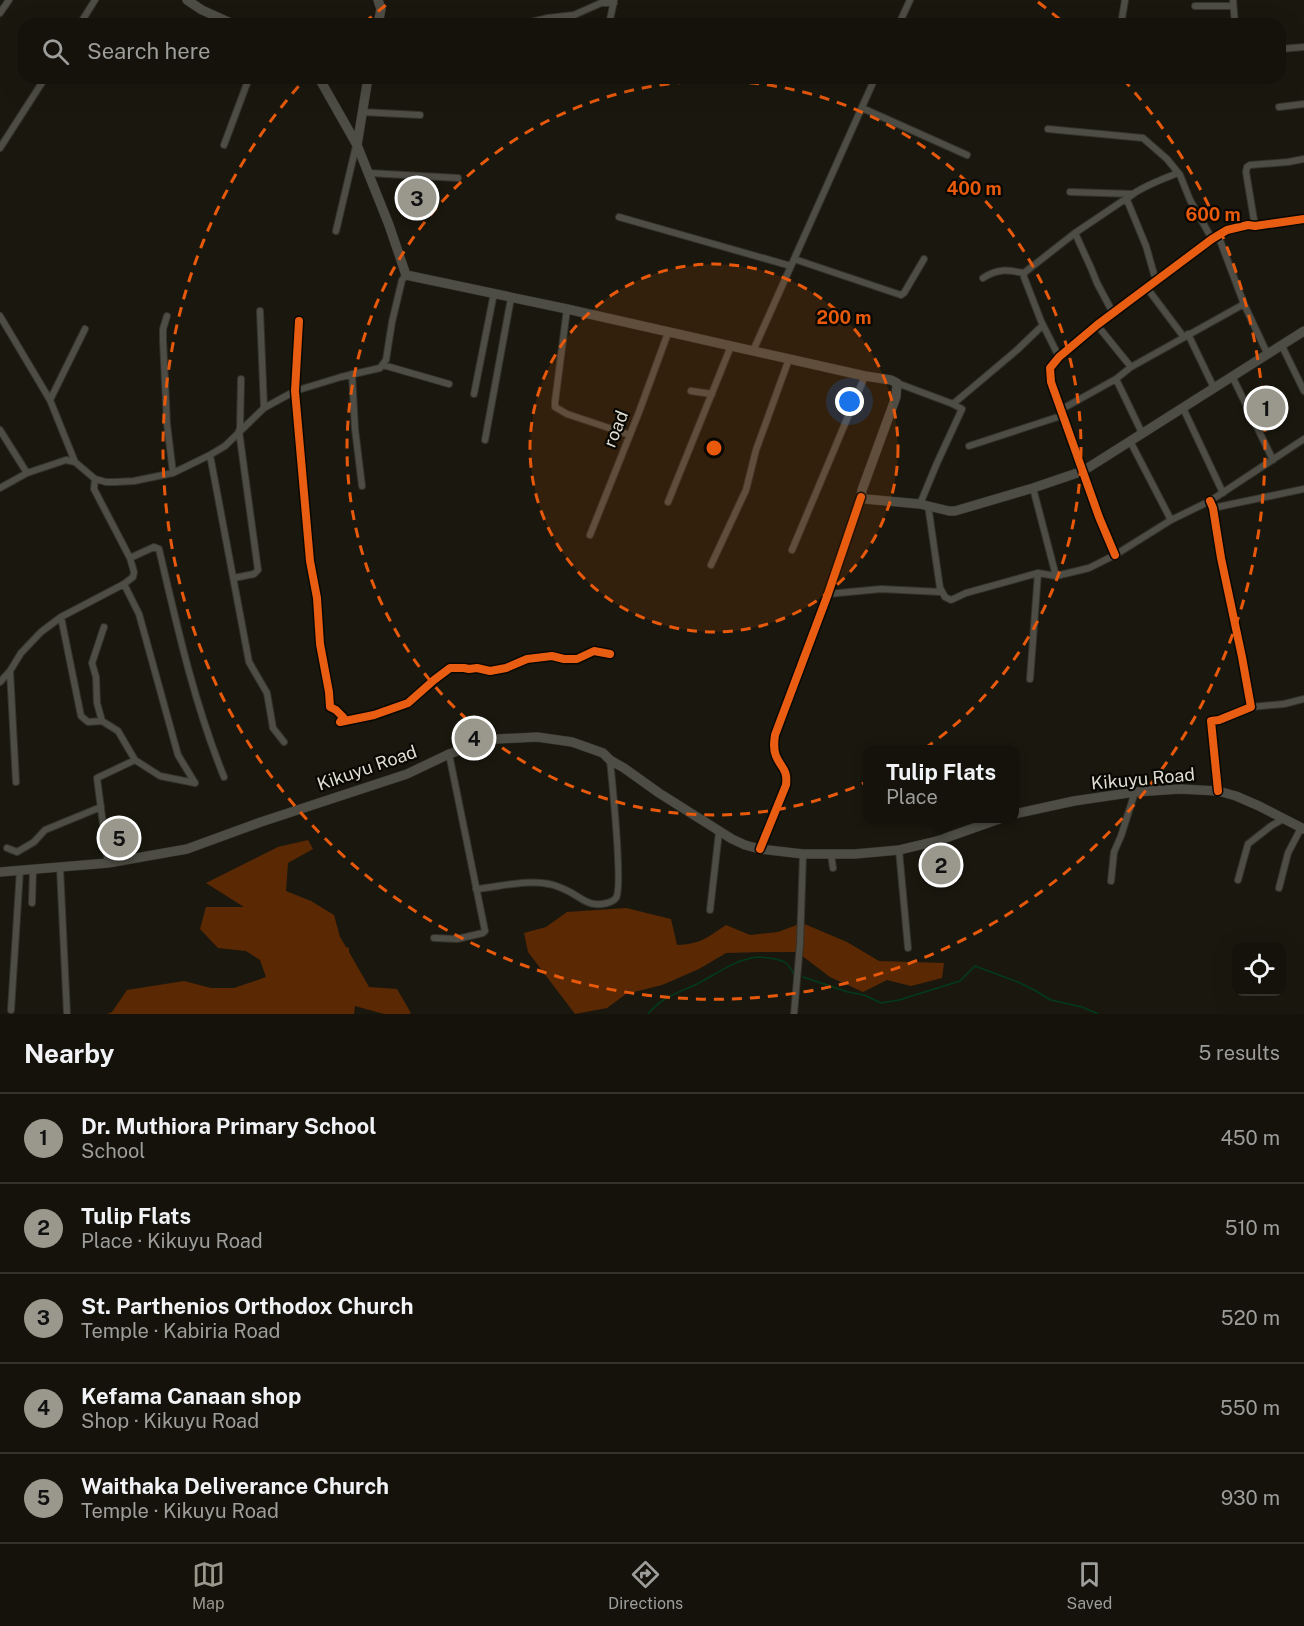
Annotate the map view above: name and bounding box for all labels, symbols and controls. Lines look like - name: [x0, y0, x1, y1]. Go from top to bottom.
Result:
- search box: [18, 18, 1286, 84]
- icon: search: [39, 35, 72, 68]
- text: Search here: [87, 38, 211, 64]
- pin: 3: [398, 176, 436, 220]
- text: 400 m: [946, 178, 1002, 199]
- text: 600 m: [1185, 204, 1241, 225]
- text: 200 m: [817, 307, 871, 328]
- pin: 1: [1246, 386, 1286, 430]
- your location: [835, 387, 864, 416]
- street label: road: [599, 407, 632, 450]
- centre of rings: [704, 438, 724, 458]
- pin: 4: [454, 716, 494, 760]
- street label: Kikuyu Road: [314, 741, 420, 794]
- popup: [863, 745, 1019, 823]
- text: Tulip Flats: [886, 759, 996, 785]
- street label: Kikuyu Road: [1090, 763, 1196, 794]
- text: Place: [886, 785, 938, 809]
- pin: 5: [100, 816, 138, 860]
- pin: 2: [922, 842, 960, 888]
- map controls: [1232, 942, 1286, 996]
- button: locate: [1232, 942, 1286, 996]
- text: Nearby: [24, 1038, 114, 1069]
- text: 5 results: [1198, 1041, 1280, 1065]
- text: Dr. Muthiora Primary School: [81, 1113, 376, 1139]
- text: 1: [39, 1126, 48, 1150]
- text: 450 m: [1220, 1126, 1280, 1150]
- text: School: [81, 1139, 145, 1163]
- text: Tulip Flats: [81, 1203, 191, 1229]
- text: 2: [37, 1216, 50, 1240]
- text: 510 m: [1225, 1216, 1280, 1240]
- text: Place · Kikuyu Road: [81, 1229, 263, 1253]
- text: St. Parthenios Orthodox Church: [81, 1293, 414, 1319]
- text: 3: [37, 1306, 50, 1330]
- text: 520 m: [1221, 1306, 1280, 1330]
- text: Temple · Kabiria Road: [81, 1319, 281, 1343]
- text: Kefama Canaan shop: [81, 1383, 301, 1409]
- text: 4: [37, 1396, 50, 1420]
- text: 550 m: [1220, 1396, 1280, 1420]
- text: Shop · Kikuyu Road: [81, 1409, 259, 1433]
- text: Waithaka Deliverance Church: [81, 1473, 389, 1499]
- text: 5: [37, 1486, 50, 1510]
- text: 930 m: [1221, 1486, 1280, 1510]
- text: Temple · Kikuyu Road: [81, 1499, 279, 1523]
- tab: Map: [192, 1558, 225, 1613]
- tab: Directions: [608, 1558, 683, 1613]
- tab: Saved: [1067, 1558, 1112, 1613]

